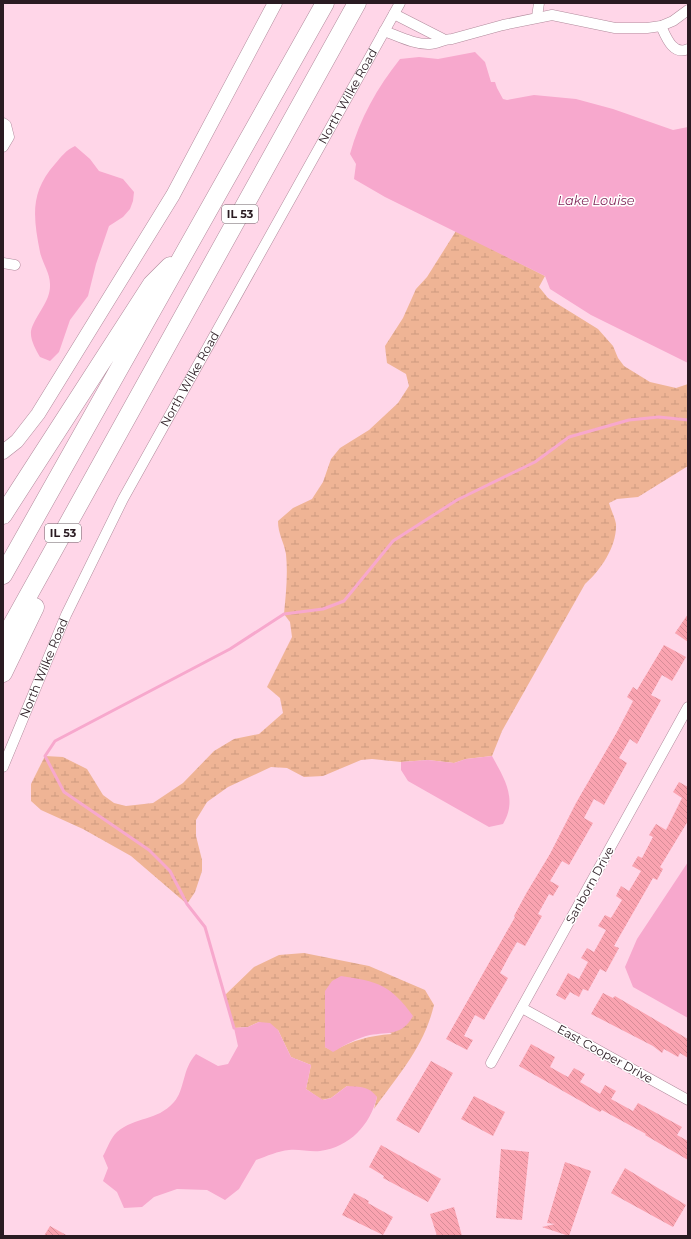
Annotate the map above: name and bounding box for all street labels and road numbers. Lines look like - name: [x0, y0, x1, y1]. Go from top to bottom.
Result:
- street label: North Wilke Road: [315, 46, 380, 146]
- road number: IL 53: [222, 205, 258, 223]
- street label: North Wilke Road: [157, 329, 222, 429]
- road number: IL 53: [45, 524, 81, 542]
- street label: North Wilke Road: [16, 616, 71, 720]
- street label: Sanborn Drive: [562, 844, 617, 926]
- street label: East Cooper Drive: [555, 1021, 656, 1086]

